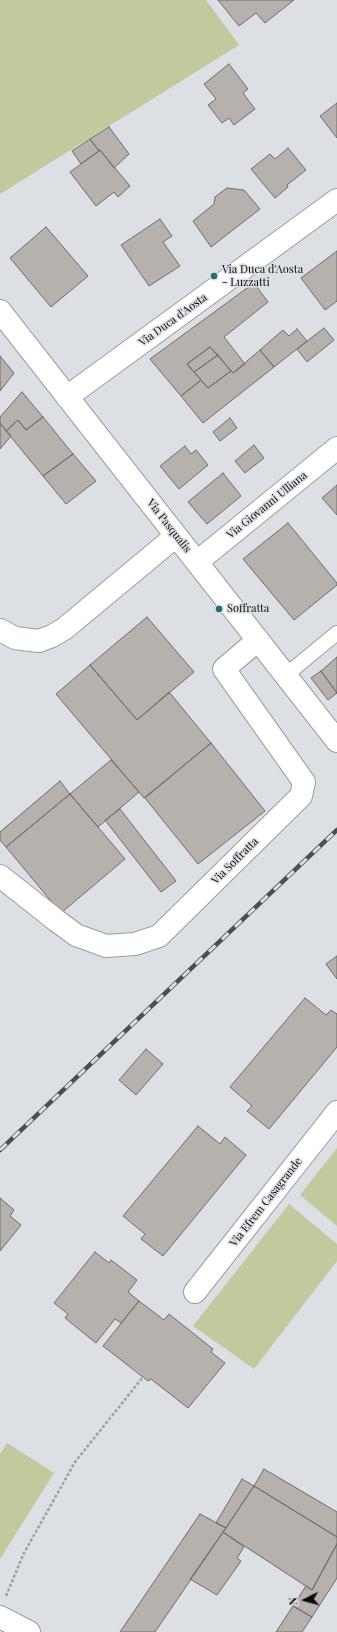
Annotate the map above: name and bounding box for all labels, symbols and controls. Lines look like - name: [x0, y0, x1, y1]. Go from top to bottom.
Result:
- place label: Via Duca d'Aosta - Luzzatti: [222, 263, 303, 289]
- marker: Via Duca d'Aosta - Luzzatti: [209, 271, 219, 281]
- street label: Via Duca d'Aosta: [136, 291, 210, 349]
- street label: Via Giovanni Ulliana: [224, 469, 310, 541]
- street label: Via Pasqualis: [144, 497, 194, 555]
- place label: Soffratta: [227, 602, 269, 616]
- marker: Soffratta: [214, 604, 224, 614]
- street label: Via Soffratta: [209, 835, 261, 887]
- street label: Via Efrem Casagrande: [227, 1155, 305, 1249]
- north arrow: [285, 1580, 325, 1620]
- text: N: [285, 1597, 300, 1606]

